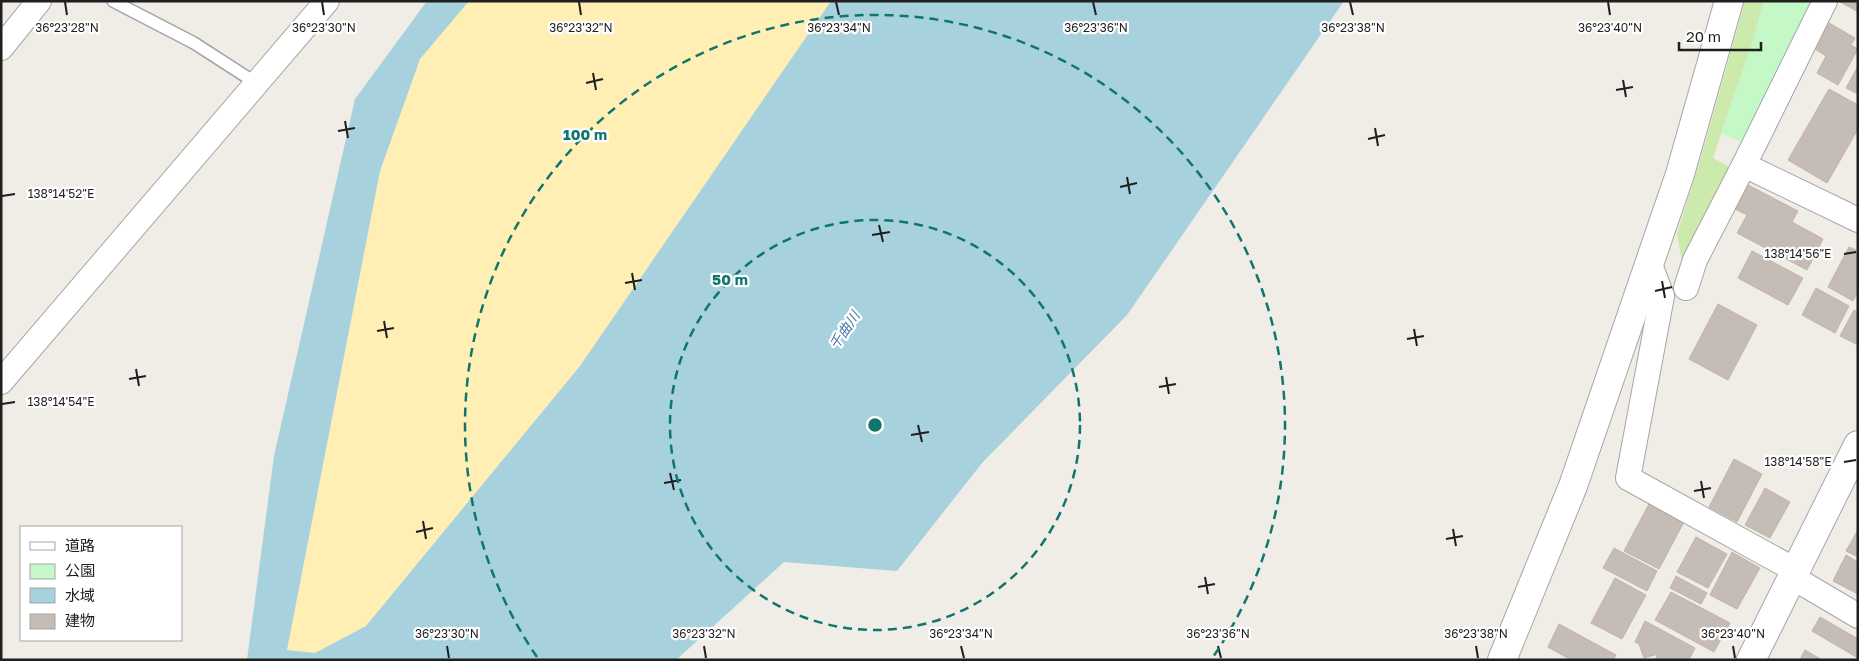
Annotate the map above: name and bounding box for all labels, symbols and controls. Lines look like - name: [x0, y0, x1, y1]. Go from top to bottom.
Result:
- text: 36°23'28"N: [35, 20, 99, 35]
- text: 36°23'30"N: [292, 20, 356, 35]
- text: 36°23'32"N: [549, 20, 613, 35]
- text: 36°23'34"N: [807, 20, 871, 35]
- text: 36°23'36"N: [1064, 20, 1128, 35]
- text: 36°23'38"N: [1321, 20, 1385, 35]
- text: 36°23'40"N: [1578, 20, 1642, 35]
- scale bar: [1679, 20, 1762, 52]
- text: 20 m: [1686, 27, 1721, 45]
- text: 100 m: [563, 125, 607, 143]
- text: 138°14'52"E: [28, 186, 94, 201]
- text: 138°14'56"E: [1765, 246, 1831, 261]
- text: 50 m: [712, 270, 748, 288]
- water label: 千曲川: [825, 306, 864, 352]
- text: 138°14'54"E: [28, 394, 94, 409]
- centre of rings: [866, 416, 884, 434]
- text: 138°14'58"E: [1765, 454, 1831, 469]
- legend: [20, 526, 182, 641]
- text: 道路: [65, 536, 95, 554]
- text: 公園: [65, 561, 95, 579]
- text: 水域: [65, 586, 95, 604]
- text: 建物: [65, 611, 95, 629]
- text: 36°23'30"N: [415, 626, 479, 641]
- text: 36°23'32"N: [672, 626, 736, 641]
- text: 36°23'34"N: [929, 626, 993, 641]
- text: 36°23'36"N: [1186, 626, 1250, 641]
- text: 36°23'38"N: [1444, 626, 1508, 641]
- text: 36°23'40"N: [1701, 626, 1765, 641]

